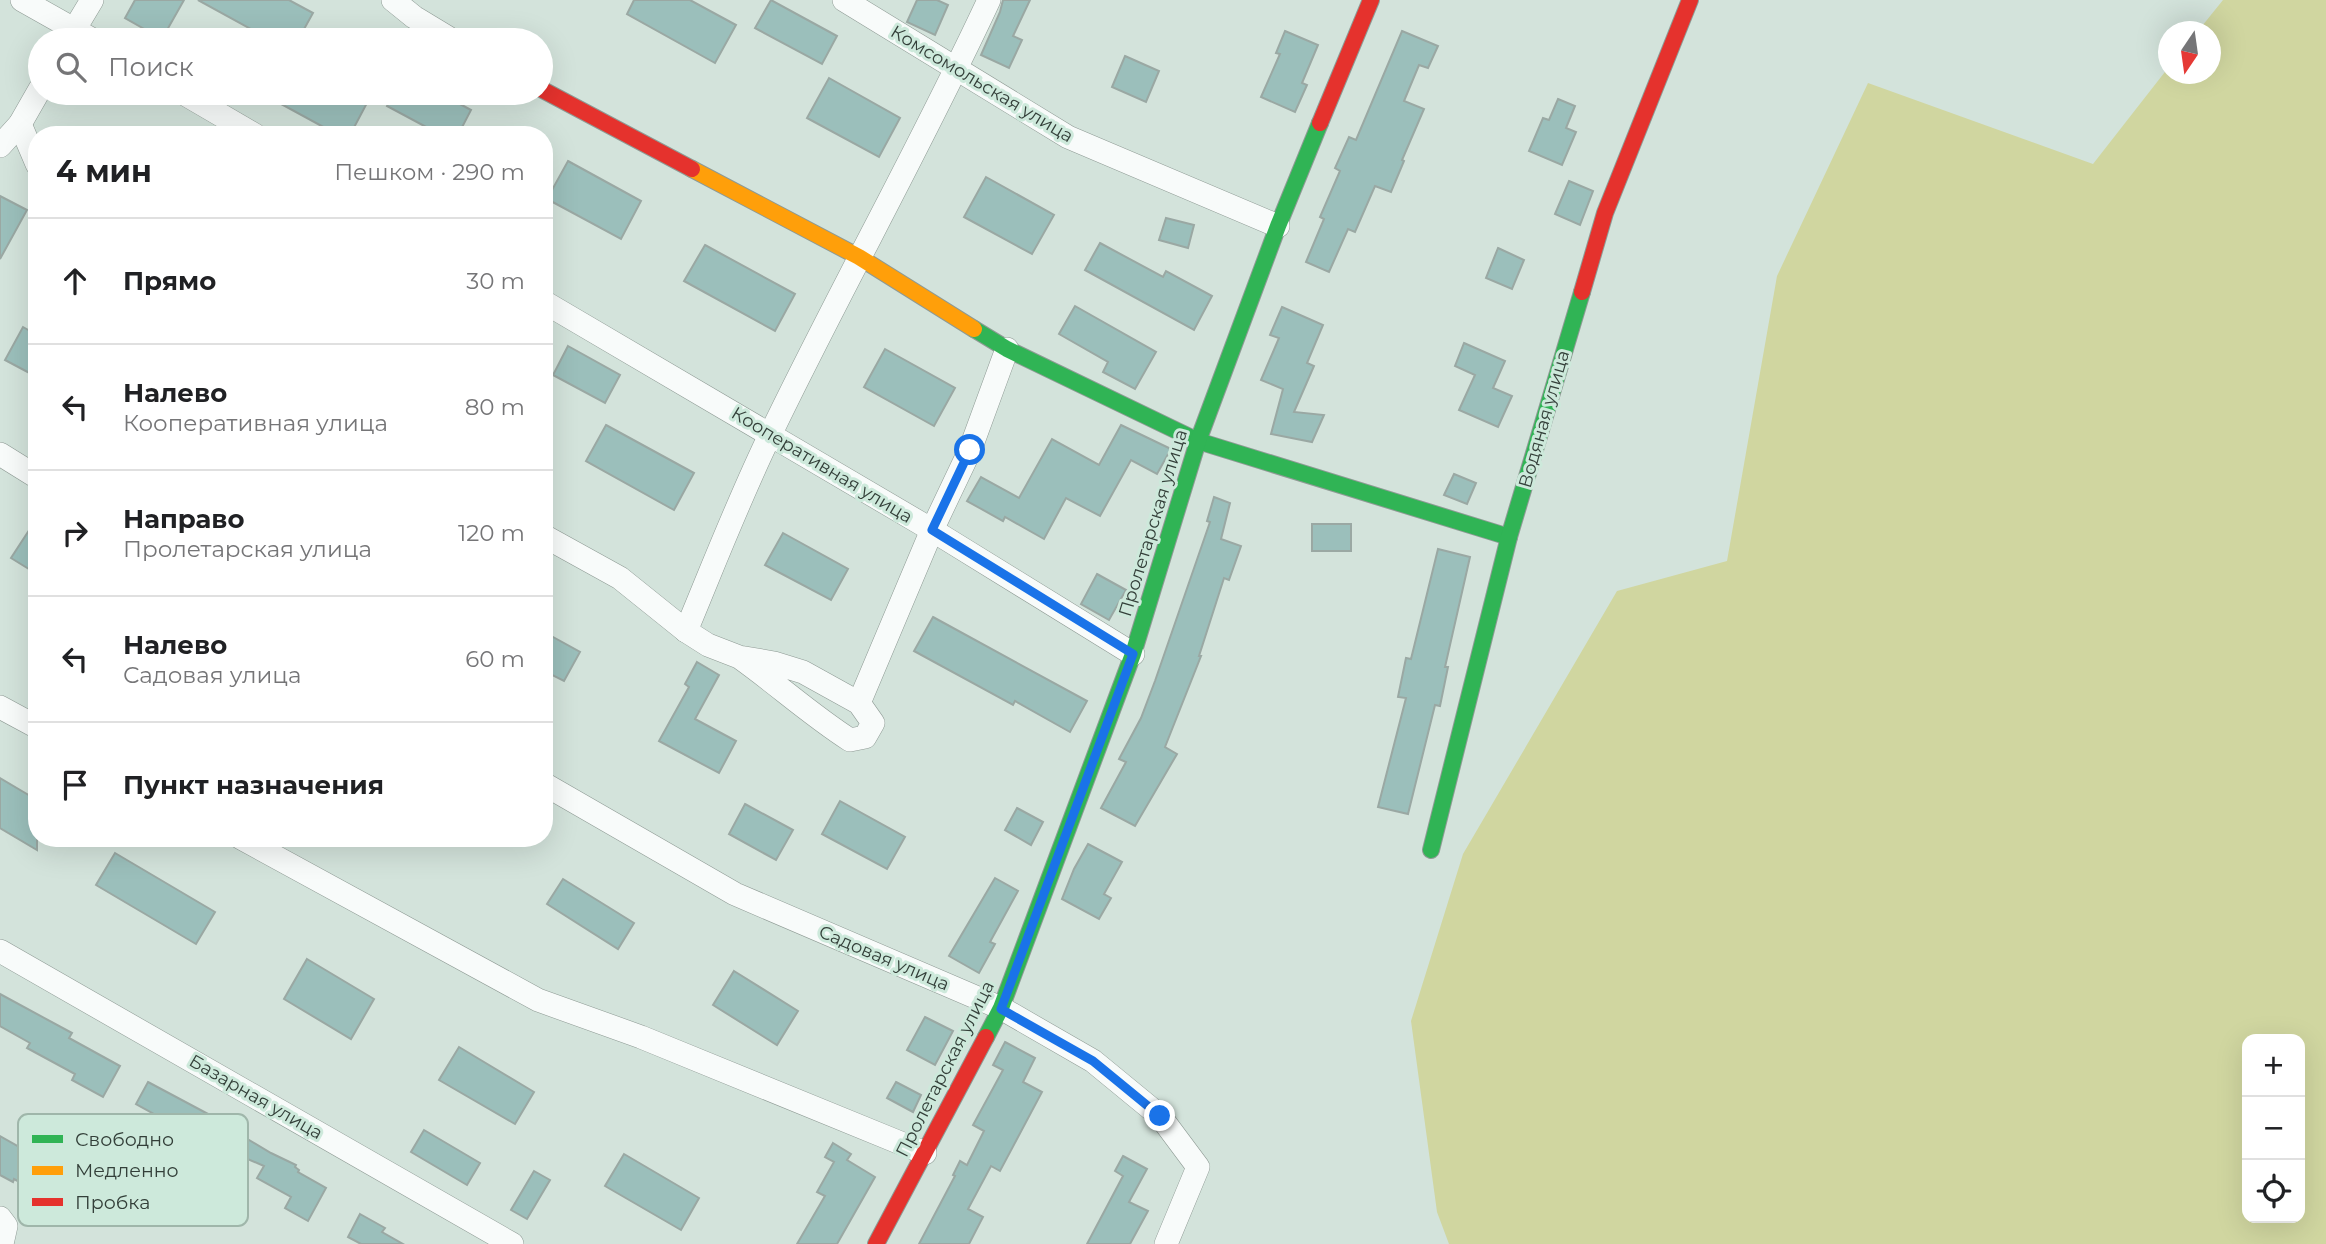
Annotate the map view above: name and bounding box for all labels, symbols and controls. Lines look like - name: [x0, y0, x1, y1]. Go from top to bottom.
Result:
- street label: Комсомольская улица: [887, 21, 1077, 147]
- north arrow: [2158, 21, 2221, 84]
- search box: [28, 28, 553, 105]
- icon: search: [52, 48, 90, 86]
- text: Поиск: [108, 51, 194, 83]
- text: 4 мин: [56, 153, 152, 190]
- text: Пешком · 290 m: [334, 158, 525, 186]
- icon: ahead: [56, 262, 94, 300]
- text: Прямо: [123, 265, 216, 297]
- text: 30 m: [466, 267, 525, 295]
- street label: Водяная улица: [1514, 348, 1574, 490]
- text: Налево: [123, 377, 227, 409]
- icon: left: [56, 388, 94, 426]
- text: 80 m: [465, 393, 525, 421]
- street label: Кооперативная улица: [727, 402, 917, 528]
- text: Кооперативная улица: [123, 409, 388, 437]
- street label: Пролетарская улица: [1114, 427, 1192, 619]
- route start: [954, 434, 985, 465]
- text: Направо: [123, 503, 244, 535]
- icon: right: [56, 514, 94, 552]
- text: 120 m: [458, 519, 525, 547]
- text: Пролетарская улица: [123, 535, 372, 563]
- text: Налево: [123, 629, 227, 661]
- icon: left: [56, 640, 94, 678]
- text: 60 m: [465, 645, 525, 673]
- text: Садовая улица: [123, 661, 301, 689]
- icon: arrive: [56, 766, 94, 804]
- text: Пункт назначения: [123, 769, 384, 801]
- street label: Садовая улица: [815, 921, 953, 995]
- street label: Пролетарская улица: [891, 977, 999, 1161]
- map controls: [2242, 1034, 2305, 1223]
- button: +: [2242, 1034, 2305, 1097]
- street label: Базарная улица: [185, 1050, 327, 1144]
- button: −: [2242, 1097, 2305, 1160]
- route end: [1144, 1100, 1175, 1131]
- legend: [18, 1114, 248, 1226]
- text: Свободно: [75, 1128, 174, 1151]
- text: Медленно: [75, 1159, 179, 1182]
- button: locate: [2242, 1160, 2305, 1223]
- text: Пробка: [75, 1191, 150, 1214]

